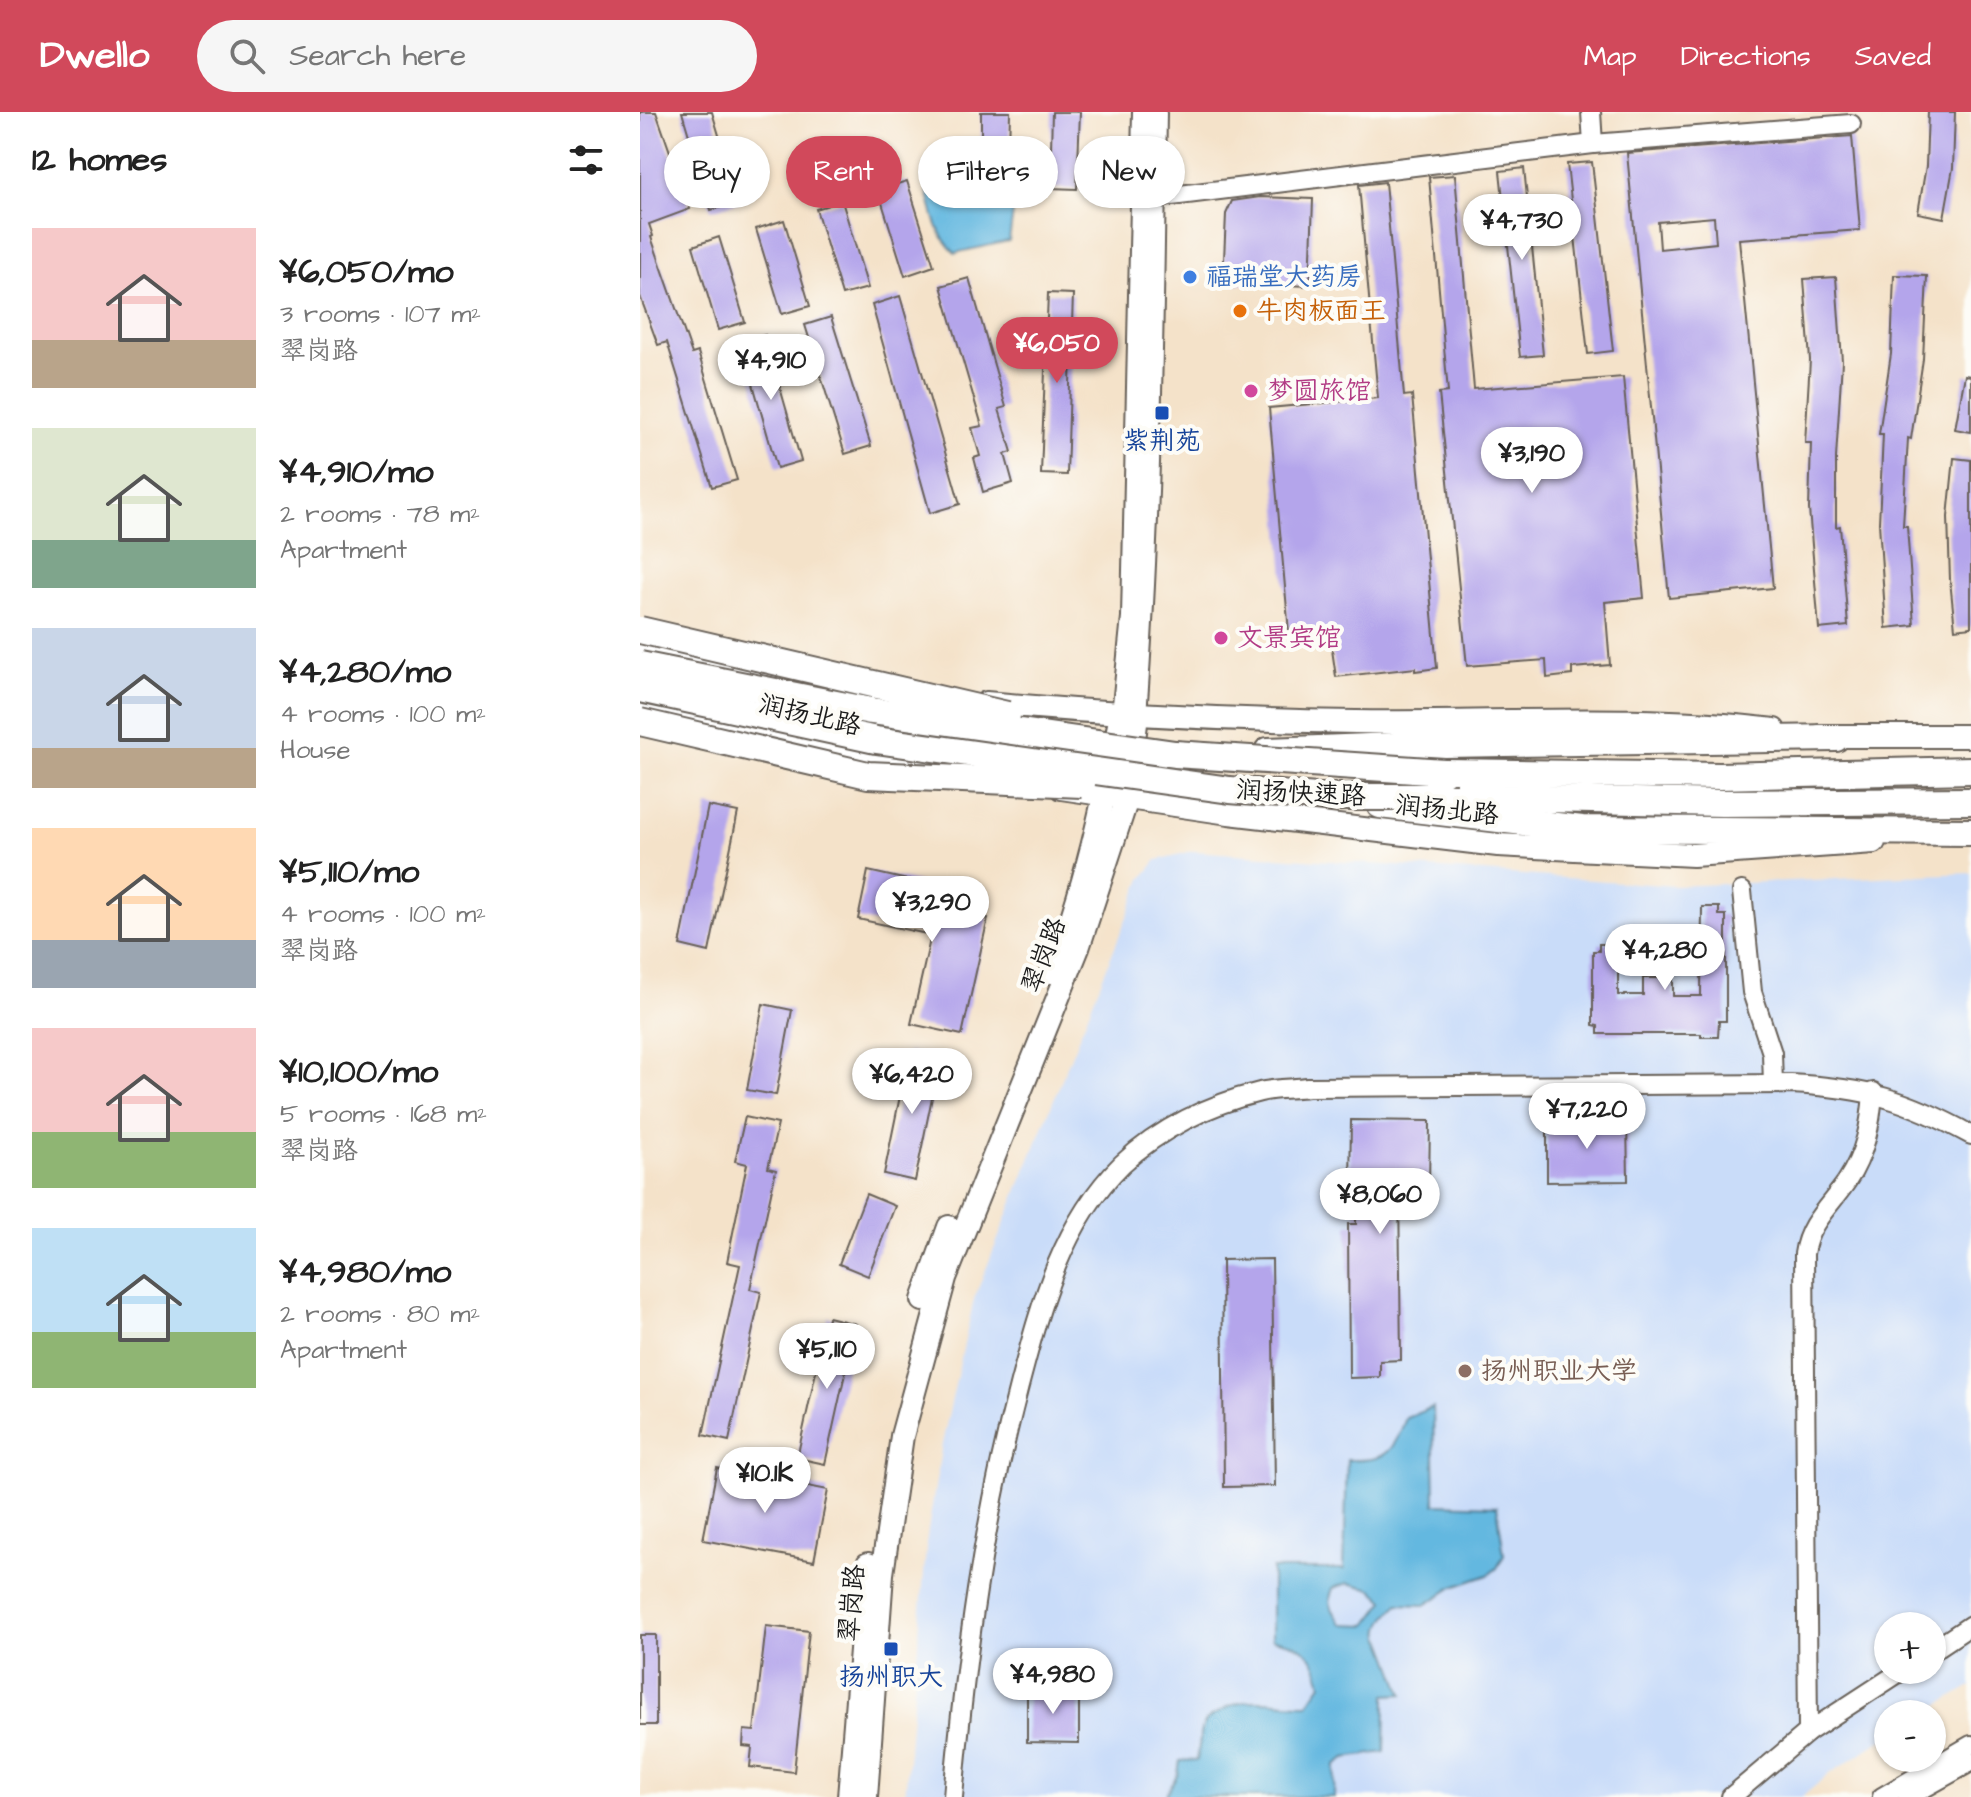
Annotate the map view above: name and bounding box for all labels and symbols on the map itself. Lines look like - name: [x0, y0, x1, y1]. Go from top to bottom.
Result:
- pin: ¥4,730: [1457, 194, 1587, 262]
- place label: 福瑞堂大药房: [1206, 259, 1362, 295]
- marker: 福瑞堂大药房: [1181, 268, 1199, 286]
- place label: 牛肉板面王: [1256, 293, 1386, 329]
- marker: 牛肉板面王: [1231, 302, 1249, 320]
- pin: ¥6,050: [992, 317, 1122, 385]
- pin: ¥4,910: [706, 334, 836, 402]
- place label: 梦圆旅馆: [1267, 373, 1371, 409]
- marker: 梦圆旅馆: [1242, 382, 1260, 400]
- marker: 紫荆苑: [1153, 404, 1171, 422]
- place label: 紫荆苑: [1123, 423, 1201, 459]
- pin: ¥3,190: [1467, 427, 1597, 495]
- place label: 文景宾馆: [1237, 620, 1341, 656]
- marker: 文景宾馆: [1212, 629, 1230, 647]
- street label: 润扬北路: [755, 686, 865, 744]
- street label: 润扬快速路: [1235, 772, 1367, 814]
- street label: 润扬北路: [1393, 787, 1501, 833]
- pin: ¥3,290: [867, 876, 997, 944]
- street label: 翠岗路: [1013, 912, 1075, 998]
- pin: ¥4,280: [1600, 924, 1730, 992]
- pin: ¥6,420: [847, 1048, 977, 1116]
- pin: ¥7,220: [1522, 1083, 1652, 1151]
- pin: ¥8,060: [1315, 1168, 1445, 1236]
- pin: ¥5,110: [762, 1323, 892, 1391]
- place label: 扬州职业大学: [1481, 1353, 1637, 1389]
- marker: 扬州职业大学: [1456, 1362, 1474, 1380]
- pin: ¥10.1K: [700, 1447, 830, 1515]
- street label: 翠岗路: [831, 1563, 873, 1643]
- marker: 扬州职大: [882, 1640, 900, 1658]
- pin: ¥4,980: [988, 1648, 1118, 1716]
- place label: 扬州职大: [839, 1659, 943, 1695]

